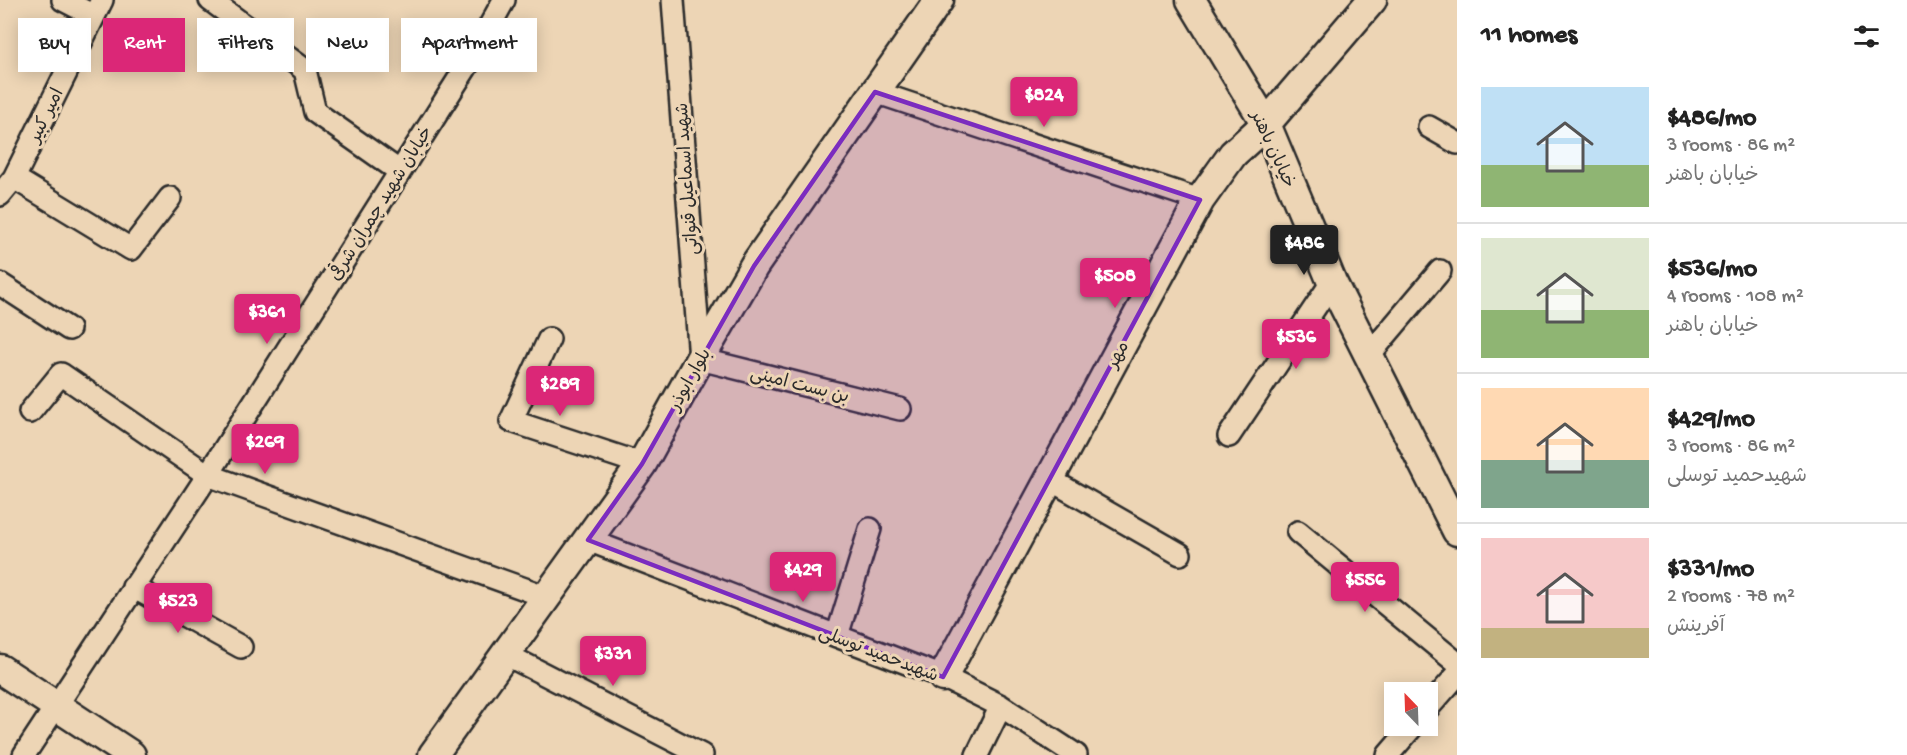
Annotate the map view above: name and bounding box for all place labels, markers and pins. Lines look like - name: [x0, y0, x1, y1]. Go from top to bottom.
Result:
- pin: $824: [1008, 77, 1080, 128]
- pin: $486: [1268, 225, 1340, 276]
- pin: $508: [1079, 258, 1151, 309]
- pin: $361: [231, 294, 303, 345]
- pin: $536: [1260, 319, 1332, 370]
- pin: $289: [524, 366, 596, 417]
- pin: $269: [229, 424, 301, 475]
- pin: $429: [767, 552, 839, 603]
- pin: $556: [1329, 562, 1401, 613]
- pin: $523: [142, 583, 214, 634]
- pin: $331: [577, 636, 649, 687]

